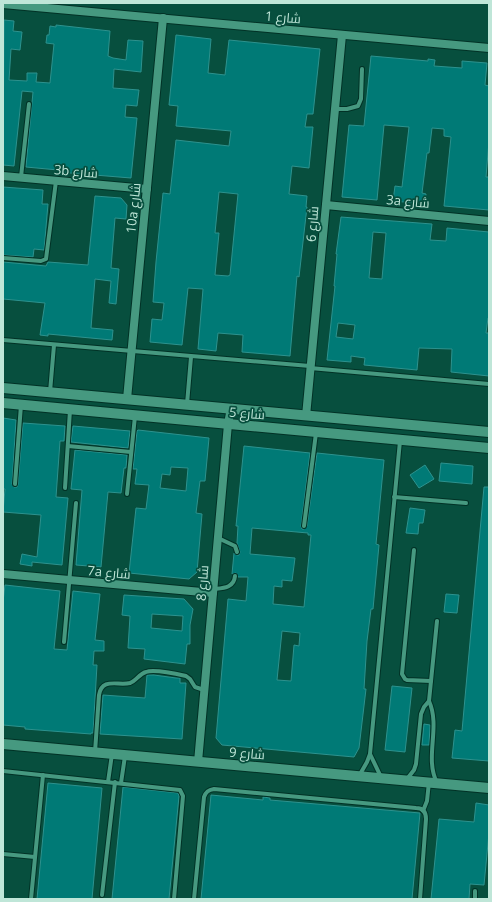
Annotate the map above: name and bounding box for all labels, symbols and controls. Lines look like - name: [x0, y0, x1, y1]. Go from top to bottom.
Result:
- street label: شارع 1: [264, 6, 302, 28]
- street label: 3b شارع: [53, 160, 99, 182]
- street label: 10a شارع: [121, 182, 145, 234]
- street label: 3a شارع: [386, 190, 430, 212]
- street label: شارع 6: [301, 205, 323, 243]
- street label: شارع 5: [228, 402, 266, 424]
- street label: 7a شارع: [87, 561, 131, 583]
- street label: شارع 8: [191, 564, 213, 602]
- street label: شارع 9: [228, 742, 266, 764]

